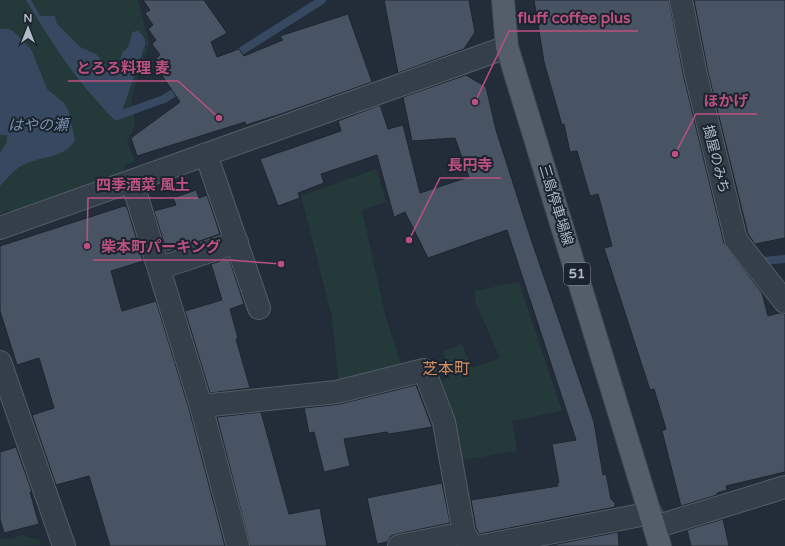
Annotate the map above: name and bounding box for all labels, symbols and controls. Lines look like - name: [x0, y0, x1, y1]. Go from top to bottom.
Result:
- callout: fluff coffee plus: [509, 4, 638, 31]
- north arrow: [8, 8, 48, 48]
- text: fluff coffee plus: [517, 9, 630, 28]
- text: N: [24, 12, 32, 25]
- callout: とろろ料理 麦: [68, 54, 178, 81]
- text: とろろ料理 麦: [76, 59, 170, 77]
- callout: ほかげ: [696, 87, 757, 114]
- text: ほかげ: [703, 92, 749, 110]
- water label: はやの瀬: [8, 116, 71, 134]
- street label: 搗屋のみち: [699, 123, 733, 195]
- callout: 長円寺: [440, 151, 501, 178]
- text: 長円寺: [447, 156, 493, 174]
- street label: 三島停車場線: [536, 162, 576, 248]
- callout: 四季酒菜 風土: [88, 171, 198, 198]
- text: 四季酒菜 風土: [96, 176, 190, 194]
- callout: 柴本町パーキング: [93, 233, 229, 260]
- text: 柴本町パーキング: [101, 238, 221, 256]
- road number: 51: [564, 263, 590, 285]
- district label: 芝本町: [422, 359, 470, 379]

